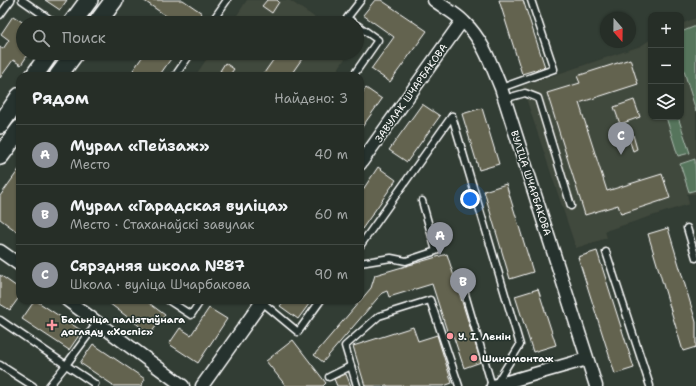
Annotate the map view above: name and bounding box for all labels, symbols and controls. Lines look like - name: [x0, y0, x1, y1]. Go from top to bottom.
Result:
- north arrow: [600, 12, 636, 48]
- map controls: [648, 12, 684, 120]
- button: +: [648, 12, 684, 48]
- search box: [16, 16, 364, 60]
- icon: search: [30, 27, 52, 49]
- text: Поиск: [62, 28, 106, 48]
- street label: ЗАВУЛАК ШЧАРБАКОВА: [372, 41, 450, 145]
- button: −: [648, 48, 684, 84]
- button: layers: [648, 84, 684, 120]
- text: Рядом: [32, 87, 89, 109]
- text: Найдено: 3: [274, 90, 348, 107]
- pin: C: [608, 122, 634, 155]
- street label: ВУЛІЦА ШЧАРБАКОВА: [508, 129, 554, 237]
- text: Мурал «Пейзаж»: [70, 136, 209, 156]
- text: A: [40, 146, 50, 163]
- text: 40 m: [314, 146, 348, 163]
- text: Место: [70, 156, 110, 173]
- your location: [460, 189, 480, 209]
- text: Мурал «Гарадская вуліца»: [70, 196, 288, 216]
- text: B: [41, 206, 49, 223]
- text: 60 m: [315, 206, 348, 223]
- text: Место · Стаханаўскі завулак: [70, 216, 254, 233]
- pin: A: [427, 222, 453, 255]
- text: Сярэдняя школа №87: [70, 256, 245, 276]
- text: C: [41, 266, 49, 283]
- text: 90 m: [314, 266, 348, 283]
- pin: B: [450, 268, 476, 301]
- text: Школа · вуліца Шчарбакова: [70, 276, 250, 293]
- place label: Бальніца паліятыўнага догляду «Хоспіс»: [61, 313, 185, 338]
- marker: Бальніца паліятыўнага догляду «Хоспіс»: [46, 319, 58, 331]
- place label: У. І. Ленін: [458, 330, 511, 343]
- marker: У. І. Ленін: [445, 331, 455, 341]
- place label: Шиномонтаж: [482, 352, 554, 365]
- marker: Шиномонтаж: [469, 353, 479, 363]

